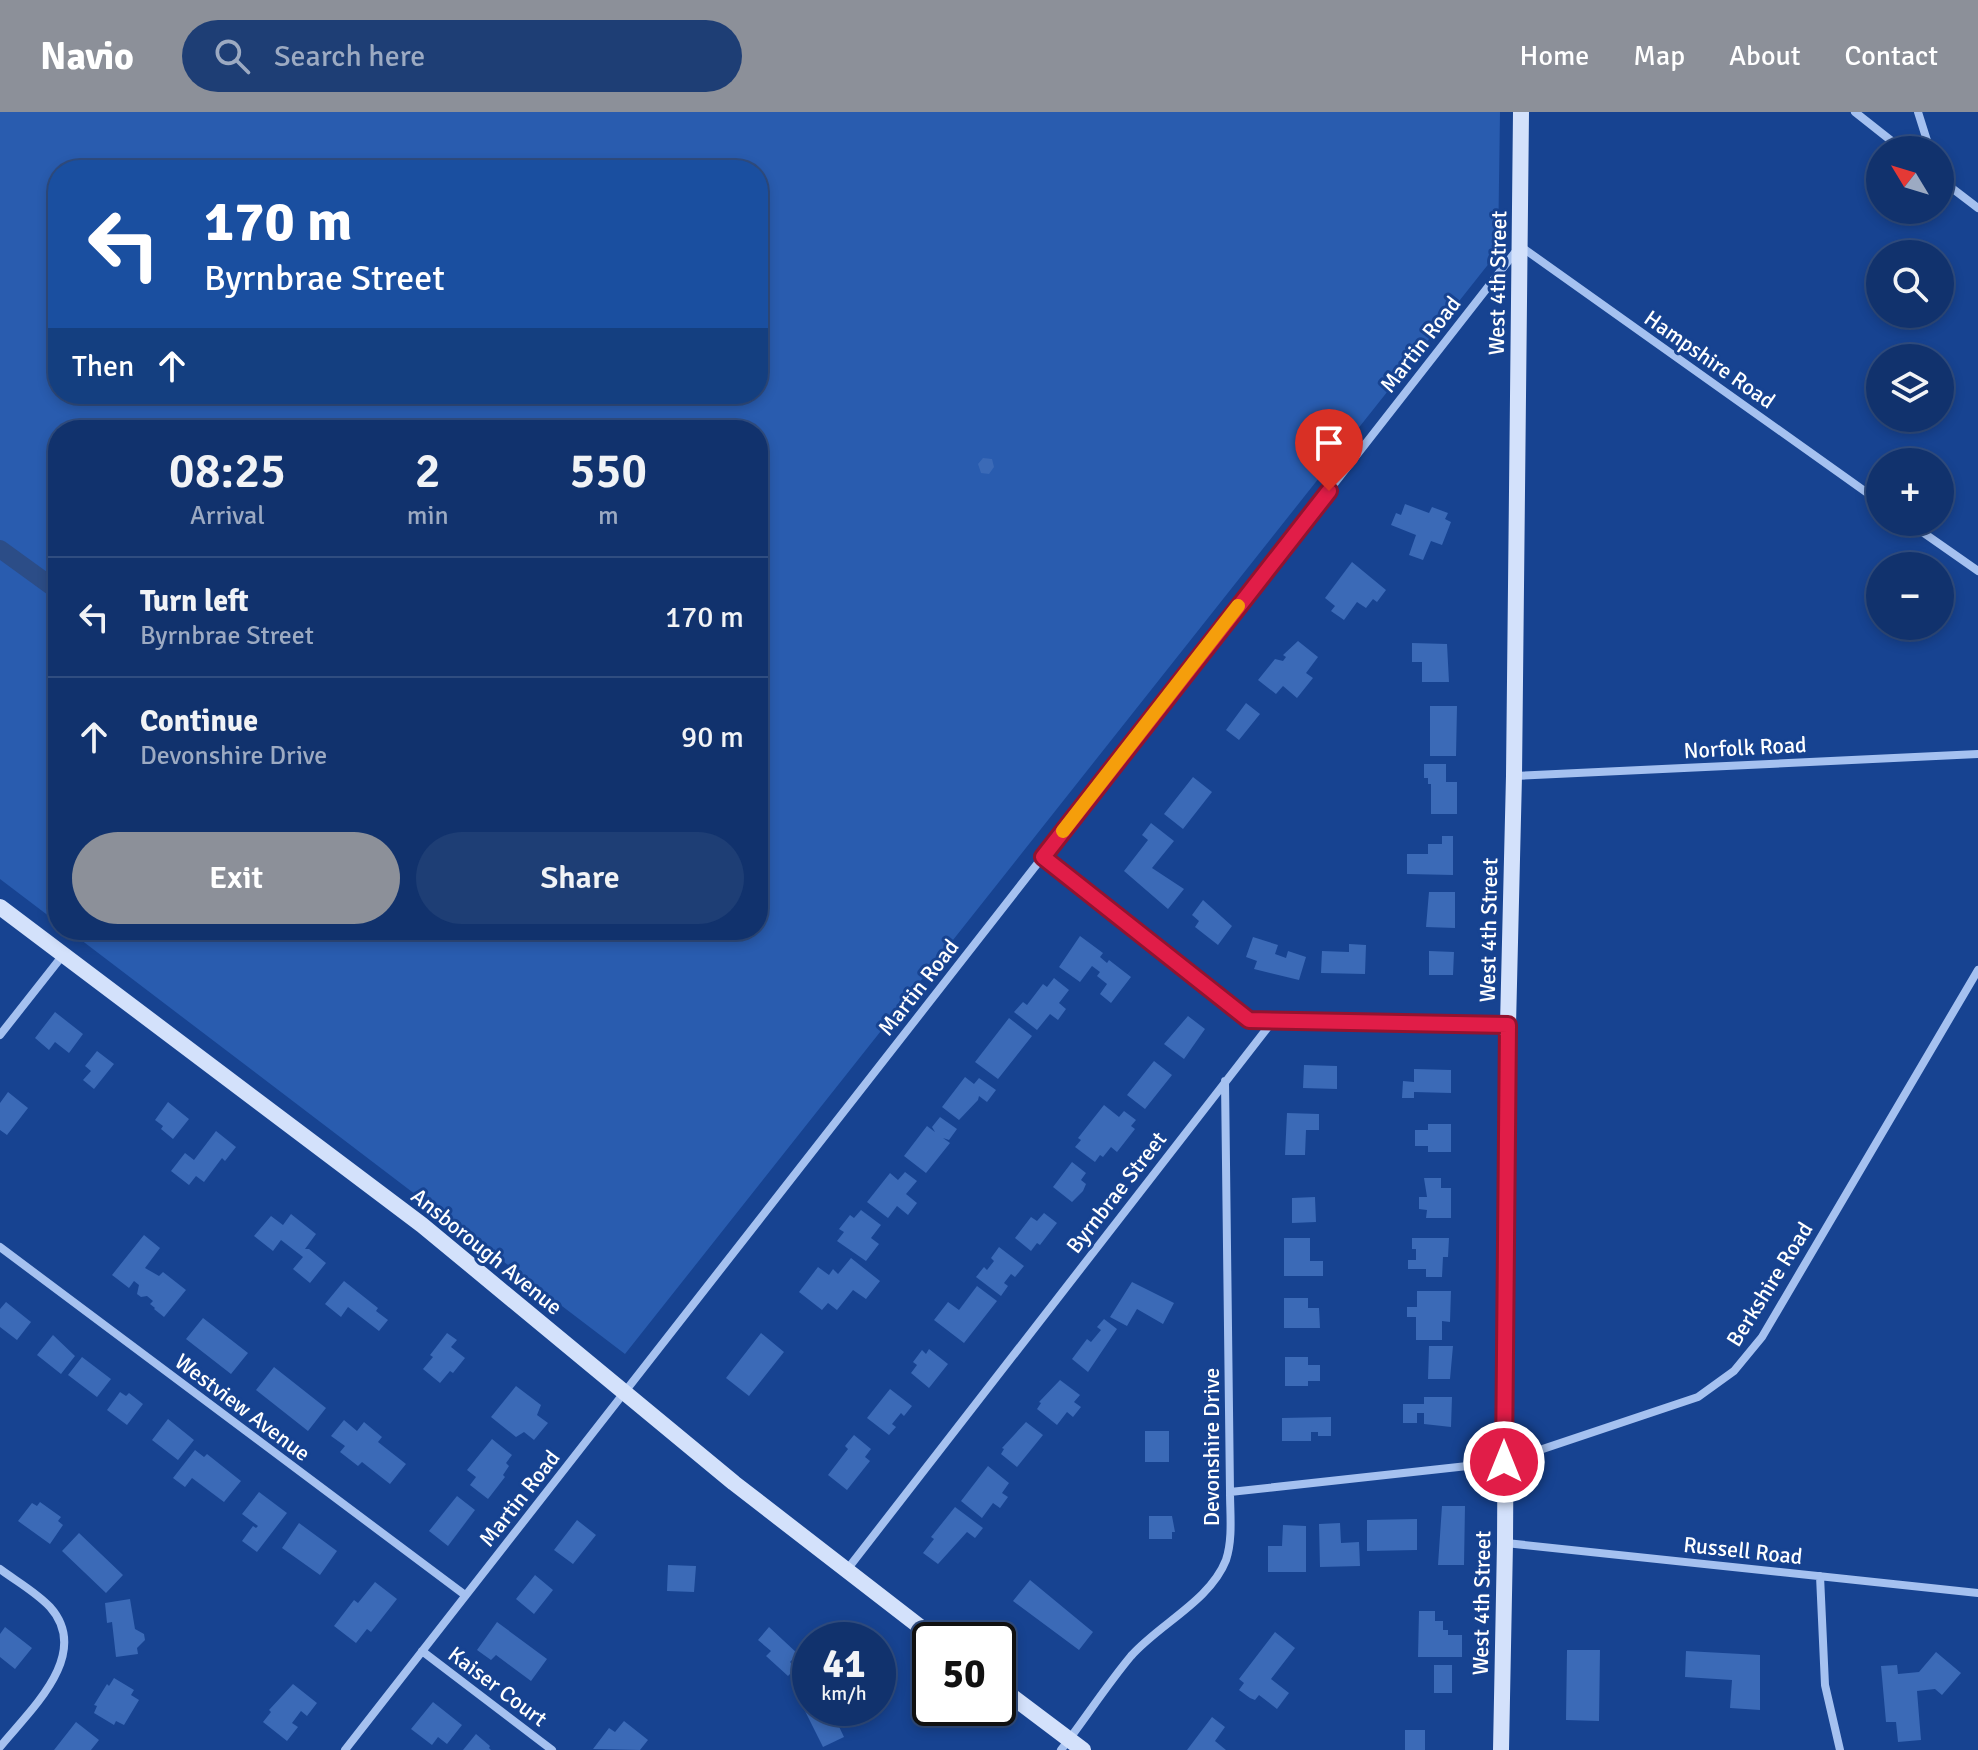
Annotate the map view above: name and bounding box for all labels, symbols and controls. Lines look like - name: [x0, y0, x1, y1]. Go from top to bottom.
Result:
- search box: [182, 20, 742, 92]
- text: Navio: [40, 33, 134, 80]
- icon: search: [210, 34, 254, 78]
- text: Search here: [274, 38, 425, 75]
- text: Home: [1520, 39, 1589, 73]
- text: Map: [1633, 39, 1685, 73]
- text: About: [1729, 39, 1801, 73]
- text: Contact: [1845, 39, 1938, 73]
- north arrow: [1866, 136, 1954, 224]
- map controls: [1866, 136, 1954, 640]
- text: 170 m: [204, 187, 352, 256]
- icon: left: [72, 192, 176, 296]
- street label: West 4th Street: [1483, 210, 1512, 356]
- button: search: [1866, 240, 1954, 328]
- text: Byrnbrae Street: [204, 256, 445, 301]
- street label: Martin Road: [1374, 291, 1467, 398]
- street label: Hampshire Road: [1639, 304, 1780, 414]
- icon: ahead: [150, 344, 194, 388]
- button: layers: [1866, 344, 1954, 432]
- text: Then: [72, 348, 134, 385]
- pin: [1295, 409, 1363, 491]
- icon: arrive: [1307, 421, 1351, 465]
- text: 08:25: [169, 442, 286, 501]
- text: 2: [415, 442, 441, 501]
- text: 550: [569, 442, 647, 501]
- button: +: [1866, 448, 1954, 536]
- text: Arrival: [190, 500, 265, 532]
- text: min: [407, 500, 449, 532]
- text: m: [598, 500, 619, 532]
- button: −: [1866, 552, 1954, 640]
- text: Turn left: [140, 583, 249, 620]
- icon: left: [72, 595, 116, 639]
- text: 170 m: [665, 599, 744, 636]
- text: Byrnbrae Street: [140, 620, 314, 652]
- text: Continue: [140, 703, 258, 740]
- icon: ahead: [72, 715, 116, 759]
- text: 90 m: [681, 719, 744, 756]
- street label: Norfolk Road: [1683, 731, 1807, 764]
- text: Devonshire Drive: [140, 740, 327, 772]
- button: Exit: [72, 832, 400, 924]
- button: Share: [416, 832, 744, 924]
- street label: West 4th Street: [1474, 857, 1503, 1003]
- street label: Martin Road: [872, 934, 965, 1041]
- street label: Byrnbrae Street: [1060, 1126, 1173, 1259]
- street label: Ansborough Avenue: [406, 1182, 568, 1321]
- street label: Berkshire Road: [1720, 1217, 1818, 1351]
- street label: Westview Avenue: [170, 1348, 316, 1467]
- street label: Devonshire Drive: [1198, 1368, 1225, 1526]
- position arrow: [1462, 1420, 1546, 1504]
- street label: Martin Road: [473, 1445, 566, 1552]
- street label: West 4th Street: [1467, 1530, 1496, 1676]
- street label: Russell Road: [1682, 1531, 1804, 1570]
- speed limit sign: 50: [912, 1622, 1016, 1726]
- text: 41: [822, 1639, 866, 1689]
- street label: Kaiser Court: [443, 1641, 553, 1732]
- text: km/h: [821, 1681, 867, 1706]

